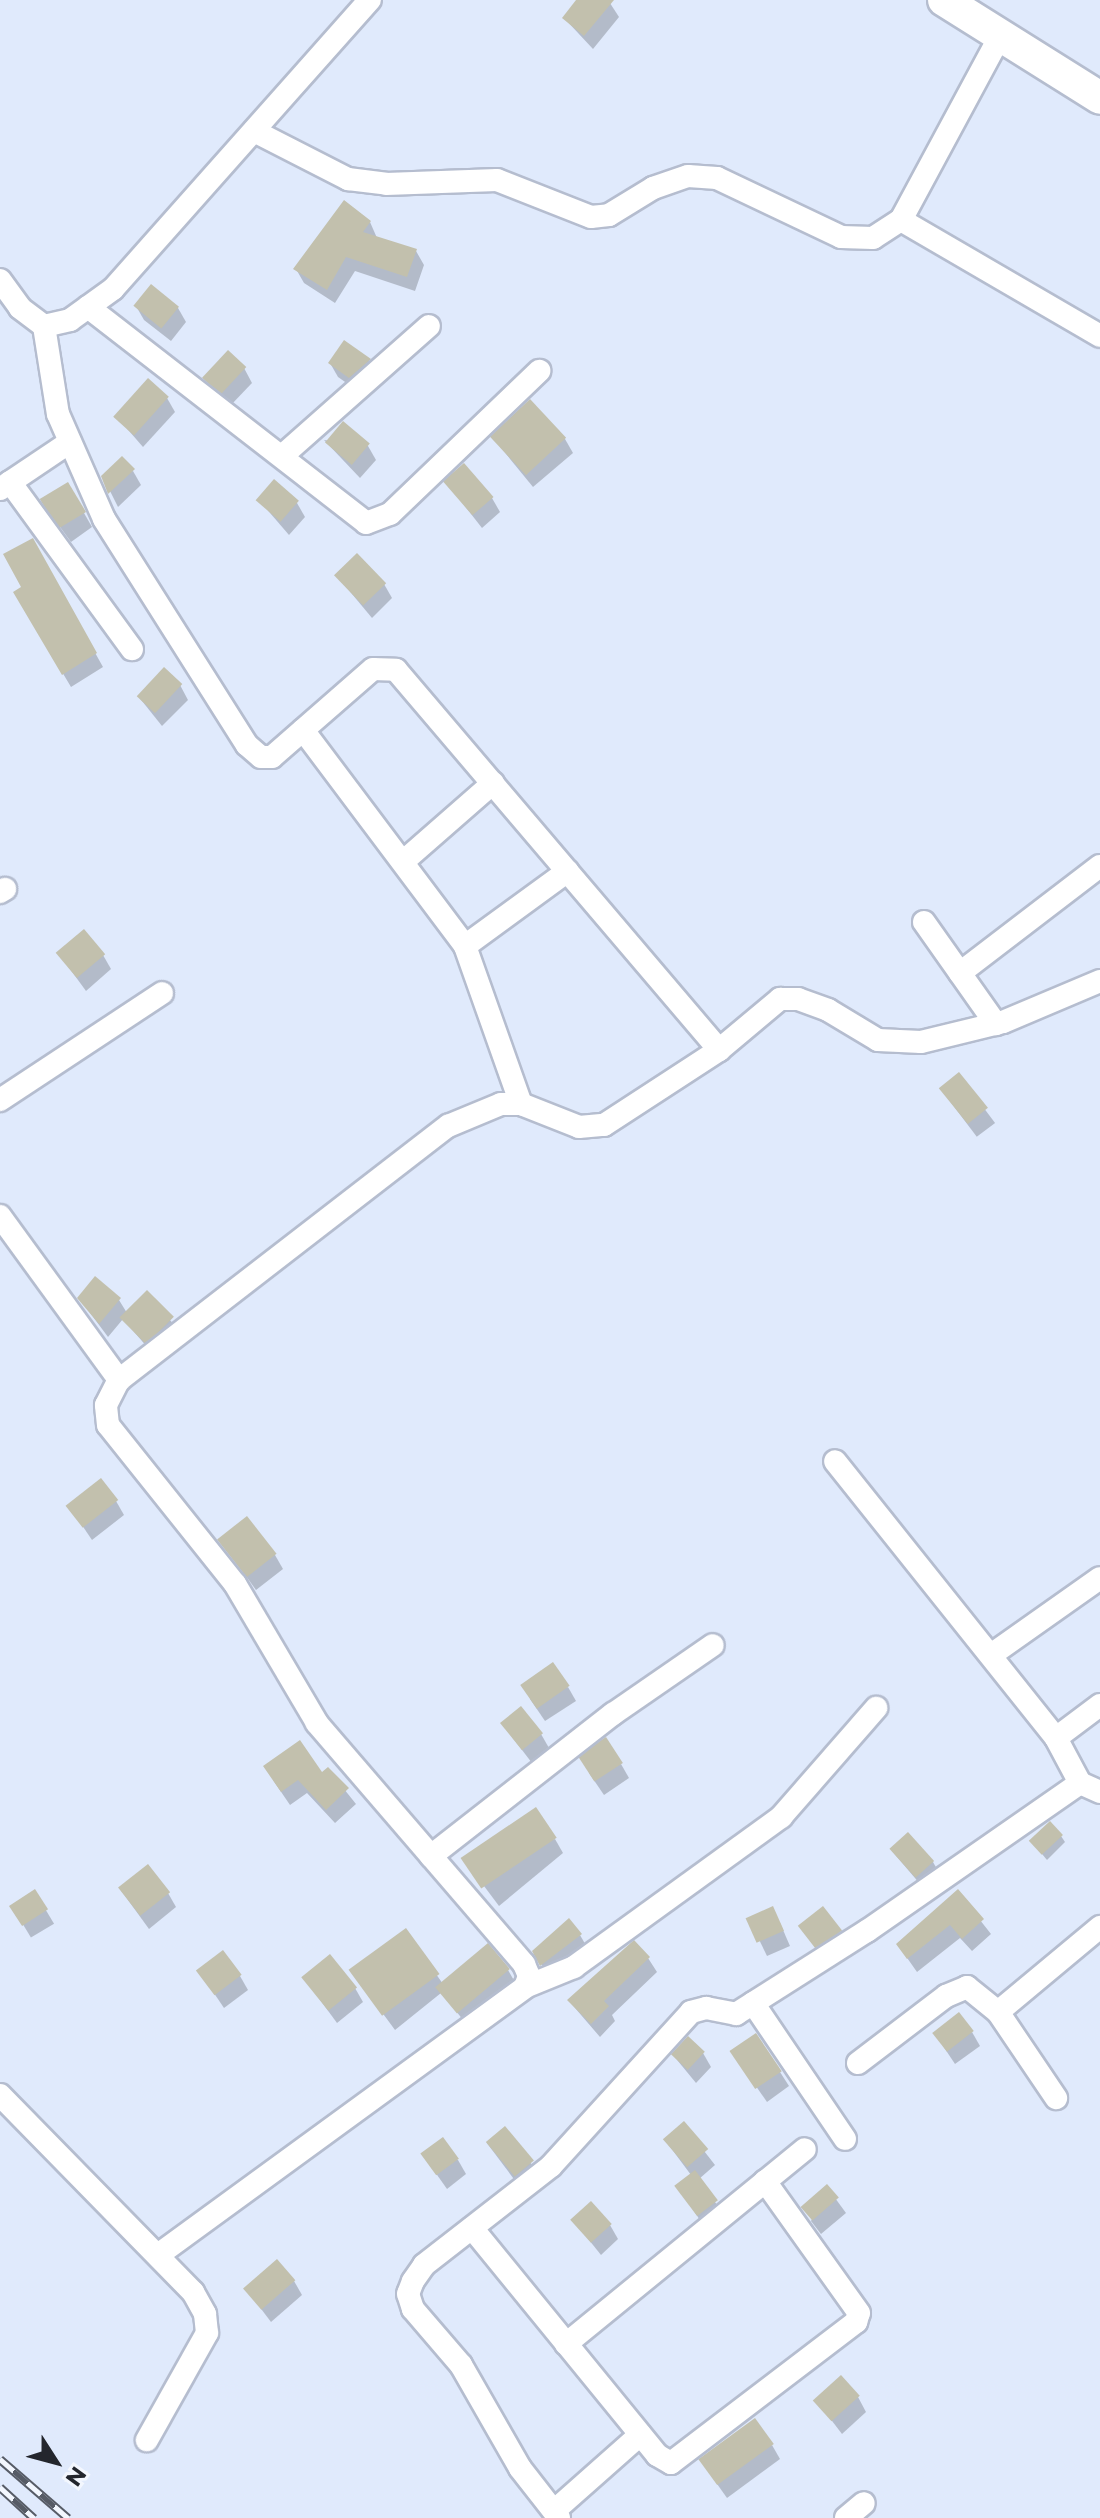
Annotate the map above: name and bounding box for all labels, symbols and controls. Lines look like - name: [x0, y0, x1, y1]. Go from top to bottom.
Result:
- north arrow: [16, 2422, 96, 2502]
- text: N: [60, 2461, 92, 2492]

